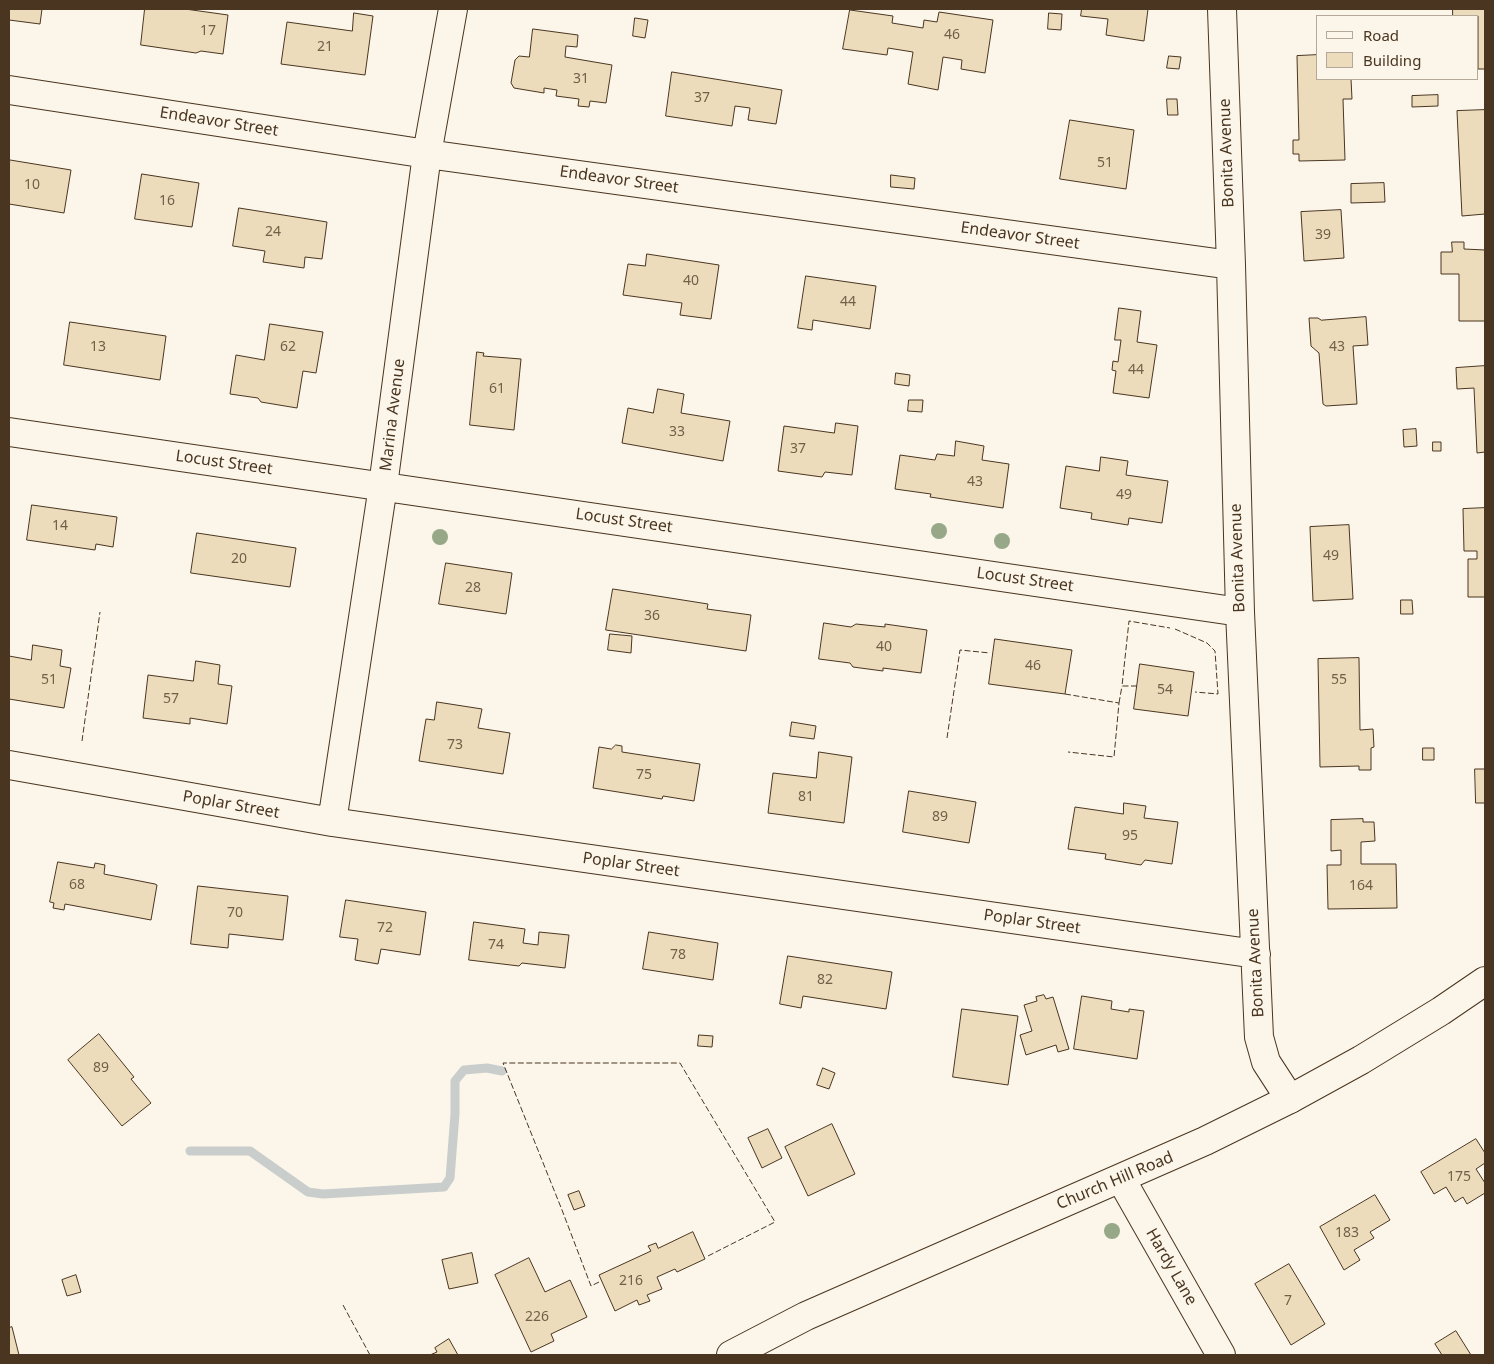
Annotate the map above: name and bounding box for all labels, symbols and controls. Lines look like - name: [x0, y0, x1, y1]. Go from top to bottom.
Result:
- legend: [1316, 15, 1479, 80]
- house number: 17: [200, 23, 216, 39]
- text: Road: [1363, 25, 1399, 45]
- house number: 46: [944, 27, 960, 43]
- house number: 21: [317, 39, 333, 55]
- text: Building: [1363, 50, 1421, 70]
- house number: 31: [573, 71, 589, 87]
- house number: 37: [694, 90, 710, 106]
- street label: Bonita Avenue: [1216, 98, 1238, 208]
- street label: Endeavor Street: [158, 103, 280, 141]
- house number: 51: [1097, 155, 1113, 171]
- street label: Endeavor Street: [558, 162, 680, 198]
- house number: 10: [24, 177, 40, 193]
- house number: 16: [159, 193, 175, 209]
- street label: Endeavor Street: [959, 218, 1081, 254]
- house number: 24: [265, 224, 281, 240]
- house number: 39: [1315, 227, 1331, 243]
- house number: 40: [683, 273, 699, 289]
- house number: 44: [840, 294, 856, 310]
- house number: 13: [90, 339, 106, 355]
- house number: 62: [280, 339, 296, 355]
- house number: 43: [1329, 339, 1345, 355]
- street label: Marina Avenue: [377, 358, 409, 472]
- house number: 44: [1128, 362, 1144, 378]
- house number: 61: [489, 381, 505, 397]
- house number: 33: [669, 424, 685, 440]
- house number: 37: [790, 441, 806, 457]
- street label: Locust Street: [174, 447, 274, 479]
- house number: 43: [967, 474, 983, 490]
- house number: 49: [1116, 487, 1132, 503]
- street label: Bonita Avenue: [1227, 503, 1249, 613]
- street label: Locust Street: [574, 505, 674, 537]
- house number: 14: [52, 518, 68, 534]
- house number: 49: [1323, 548, 1339, 564]
- house number: 20: [231, 551, 247, 567]
- street label: Locust Street: [975, 564, 1075, 596]
- house number: 28: [465, 580, 481, 596]
- house number: 36: [644, 608, 660, 624]
- house number: 40: [876, 639, 892, 655]
- house number: 46: [1025, 658, 1041, 674]
- house number: 51: [41, 672, 57, 688]
- house number: 55: [1331, 672, 1347, 688]
- house number: 54: [1157, 682, 1173, 698]
- house number: 57: [163, 691, 179, 707]
- house number: 73: [447, 737, 463, 753]
- house number: 75: [636, 767, 652, 783]
- street label: Poplar Street: [181, 787, 281, 823]
- house number: 81: [798, 789, 814, 805]
- house number: 89: [932, 809, 948, 825]
- house number: 95: [1122, 828, 1138, 844]
- street label: Poplar Street: [581, 849, 681, 881]
- house number: 68: [69, 877, 85, 893]
- house number: 164: [1349, 878, 1373, 894]
- house number: 70: [227, 905, 243, 921]
- street label: Poplar Street: [982, 906, 1082, 938]
- street label: Bonita Avenue: [1244, 908, 1268, 1018]
- house number: 72: [377, 920, 393, 936]
- house number: 74: [488, 937, 504, 953]
- house number: 78: [670, 947, 686, 963]
- house number: 82: [817, 972, 833, 988]
- house number: 89: [93, 1060, 109, 1076]
- street label: Church Hill Road: [1054, 1148, 1176, 1214]
- house number: 175: [1447, 1169, 1471, 1185]
- street label: Hardy Lane: [1141, 1225, 1201, 1309]
- house number: 183: [1335, 1225, 1359, 1241]
- house number: 216: [619, 1273, 643, 1289]
- house number: 7: [1284, 1293, 1292, 1309]
- house number: 226: [525, 1309, 549, 1325]

